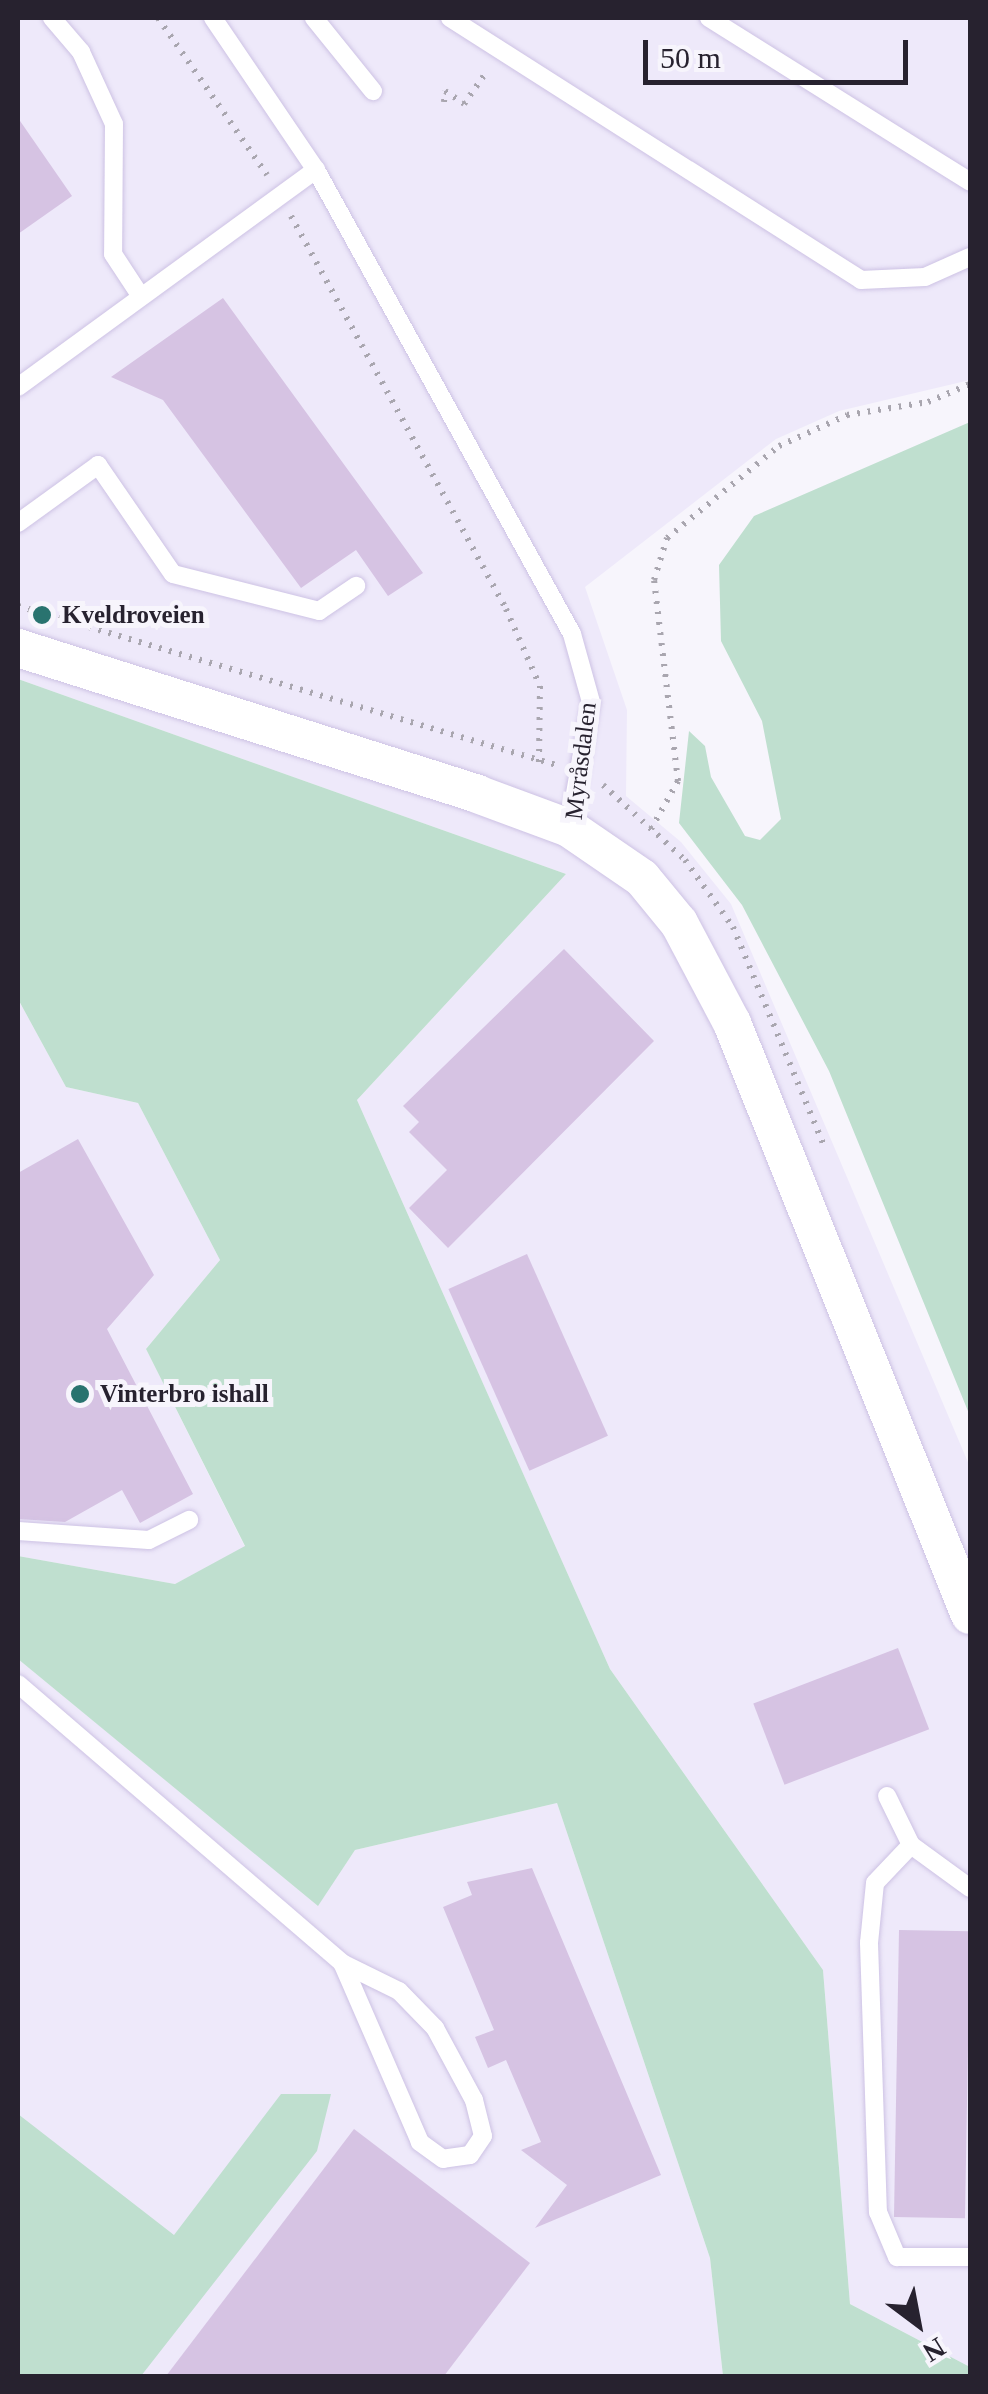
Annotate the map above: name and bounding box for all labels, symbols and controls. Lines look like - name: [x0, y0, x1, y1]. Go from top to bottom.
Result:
- scale bar: [648, 20, 913, 82]
- text: 50 m: [660, 41, 721, 74]
- place label: Kveldroveien: [62, 600, 205, 630]
- marker: Kveldroveien: [31, 604, 53, 626]
- street label: Myråsdalen: [559, 701, 603, 821]
- place label: Vinterbro ishall: [100, 1379, 269, 1409]
- marker: Vinterbro ishall: [69, 1383, 91, 1405]
- north arrow: [868, 2274, 968, 2374]
- text: N: [917, 2331, 951, 2368]

